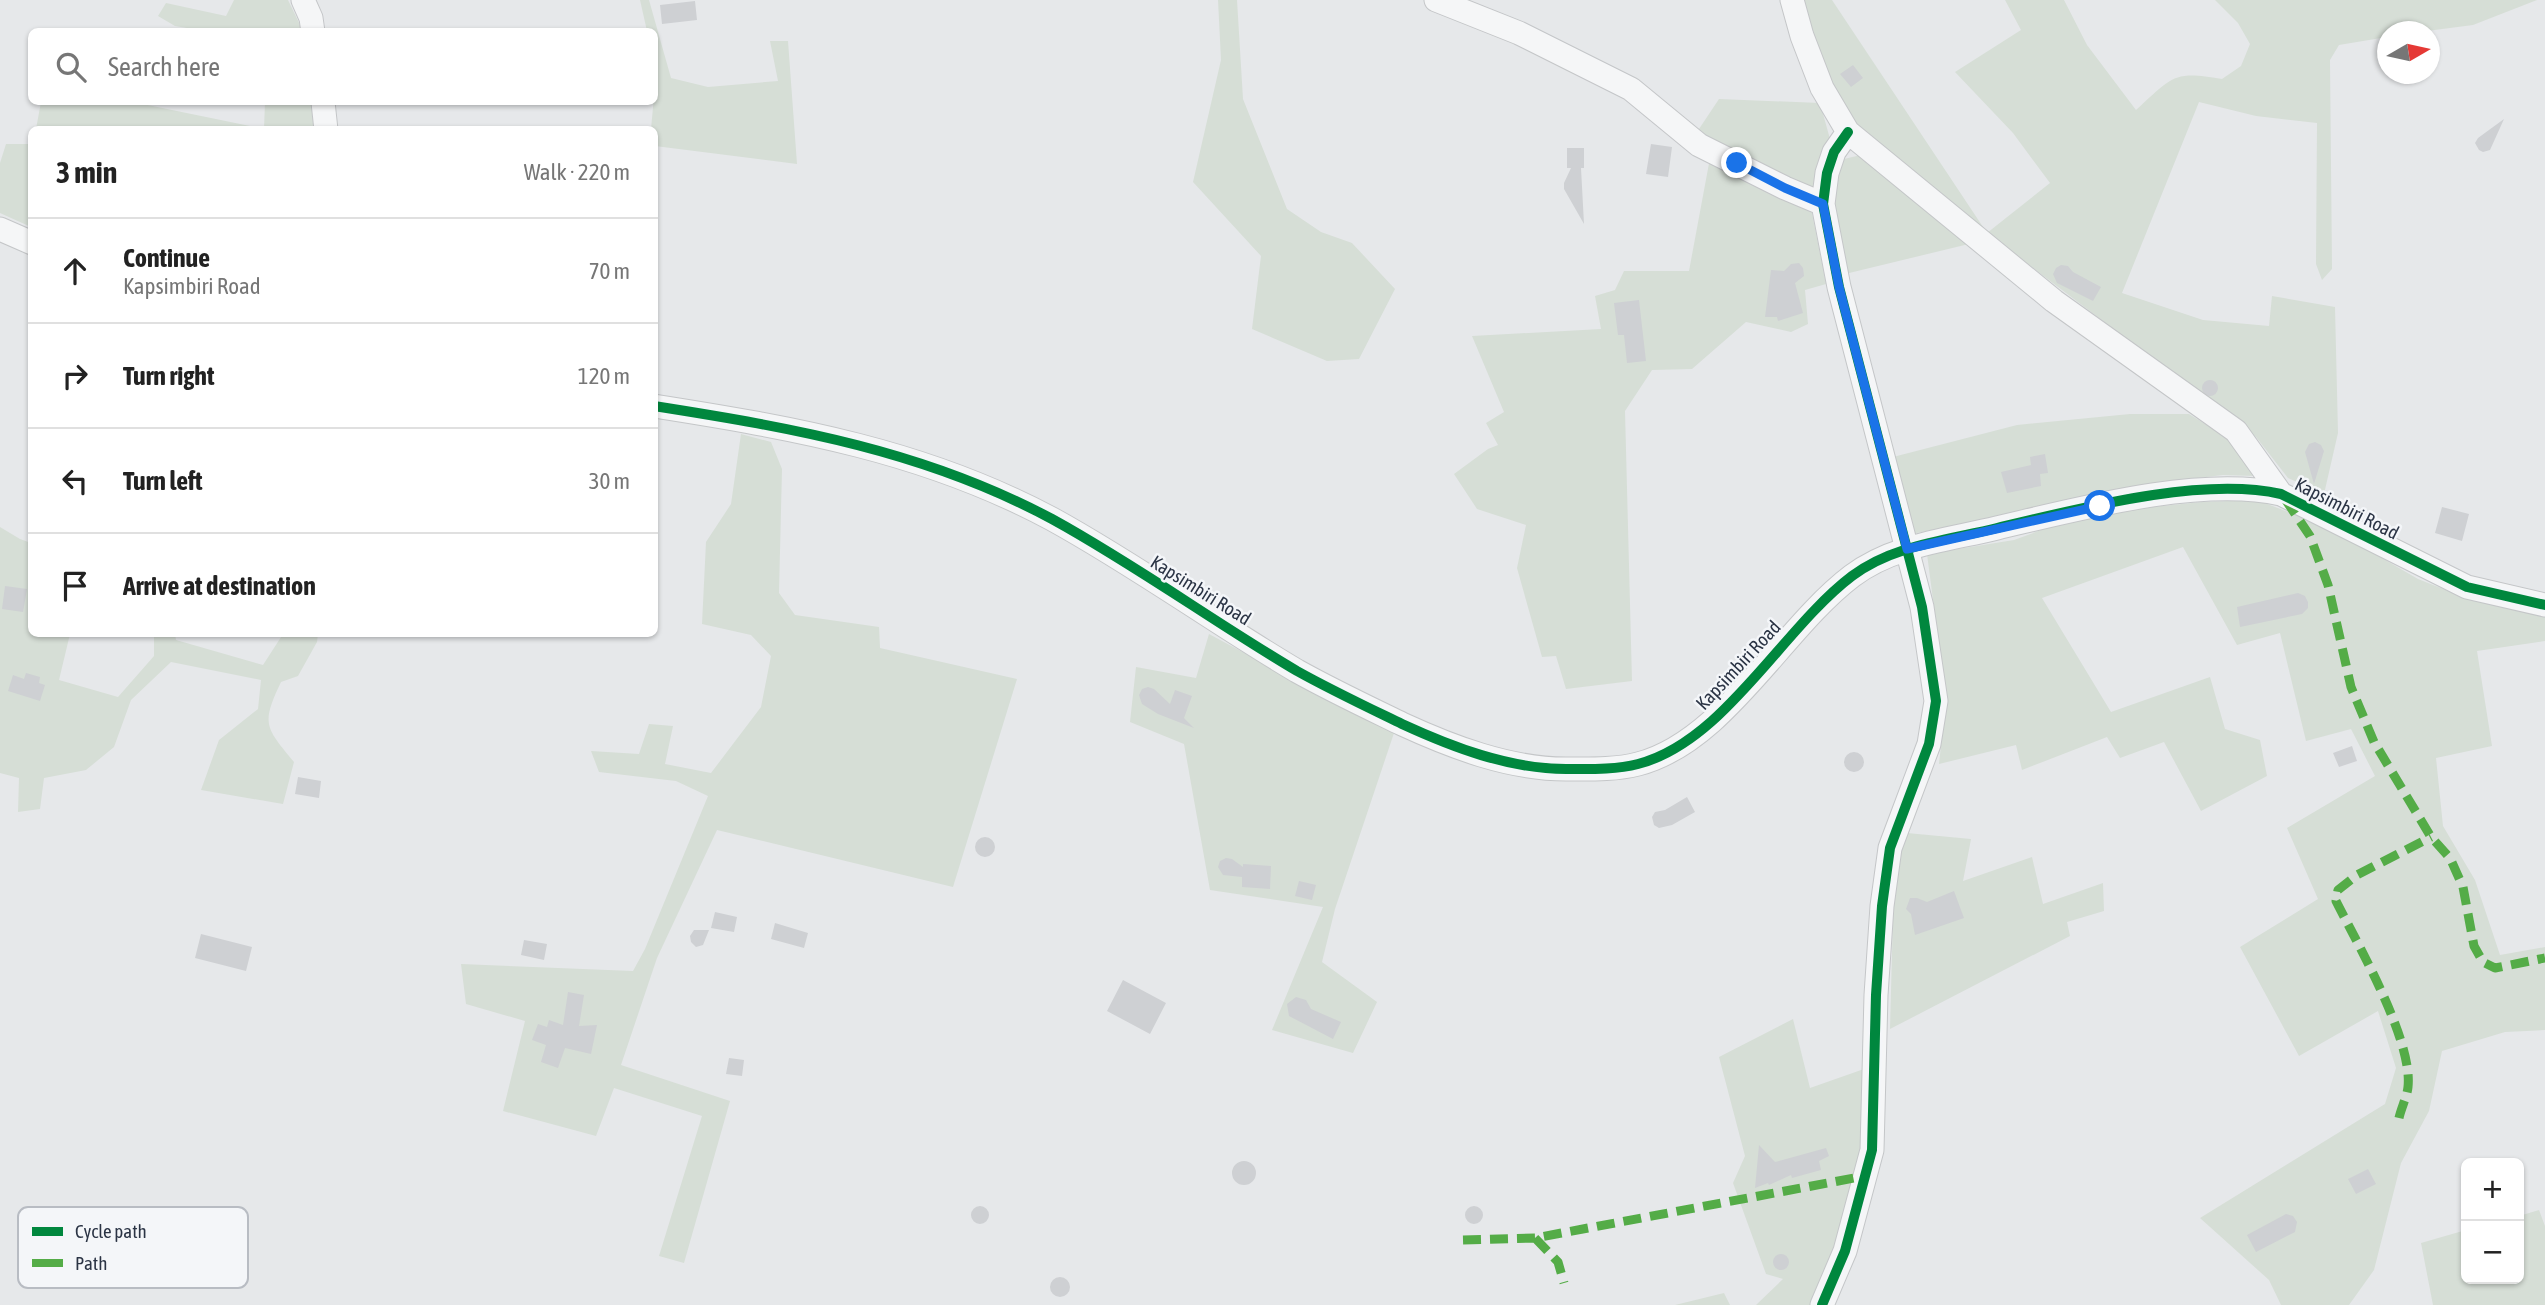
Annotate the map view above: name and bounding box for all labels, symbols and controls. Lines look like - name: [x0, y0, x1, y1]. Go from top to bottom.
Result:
- north arrow: [2377, 21, 2440, 84]
- search box: [28, 28, 658, 105]
- icon: search: [52, 48, 90, 86]
- text: Search here: [108, 52, 220, 82]
- route end: [1721, 147, 1752, 178]
- text: 3 min: [56, 155, 117, 189]
- text: Walk · 220 m: [524, 159, 630, 185]
- text: Continue: [123, 243, 210, 273]
- icon: ahead: [56, 252, 94, 290]
- text: 70 m: [589, 258, 630, 284]
- text: Kapsimbiri Road: [123, 273, 261, 299]
- icon: right: [56, 357, 94, 395]
- text: Turn right: [123, 361, 214, 391]
- text: 120 m: [578, 363, 630, 389]
- icon: left: [56, 462, 94, 500]
- text: Turn left: [123, 466, 203, 496]
- text: 30 m: [589, 468, 630, 494]
- street label: Kapsimbiri Road: [2291, 472, 2403, 544]
- route start: [2084, 490, 2115, 521]
- street label: Kapsimbiri Road: [1147, 551, 1255, 629]
- icon: arrive: [56, 567, 94, 605]
- text: Arrive at destination: [123, 571, 316, 601]
- street label: Kapsimbiri Road: [1691, 616, 1785, 714]
- map controls: [2461, 1158, 2524, 1284]
- button: +: [2461, 1158, 2524, 1221]
- legend: [18, 1207, 248, 1288]
- text: Cycle path: [75, 1220, 147, 1242]
- button: −: [2461, 1221, 2524, 1284]
- text: Path: [75, 1252, 107, 1274]

